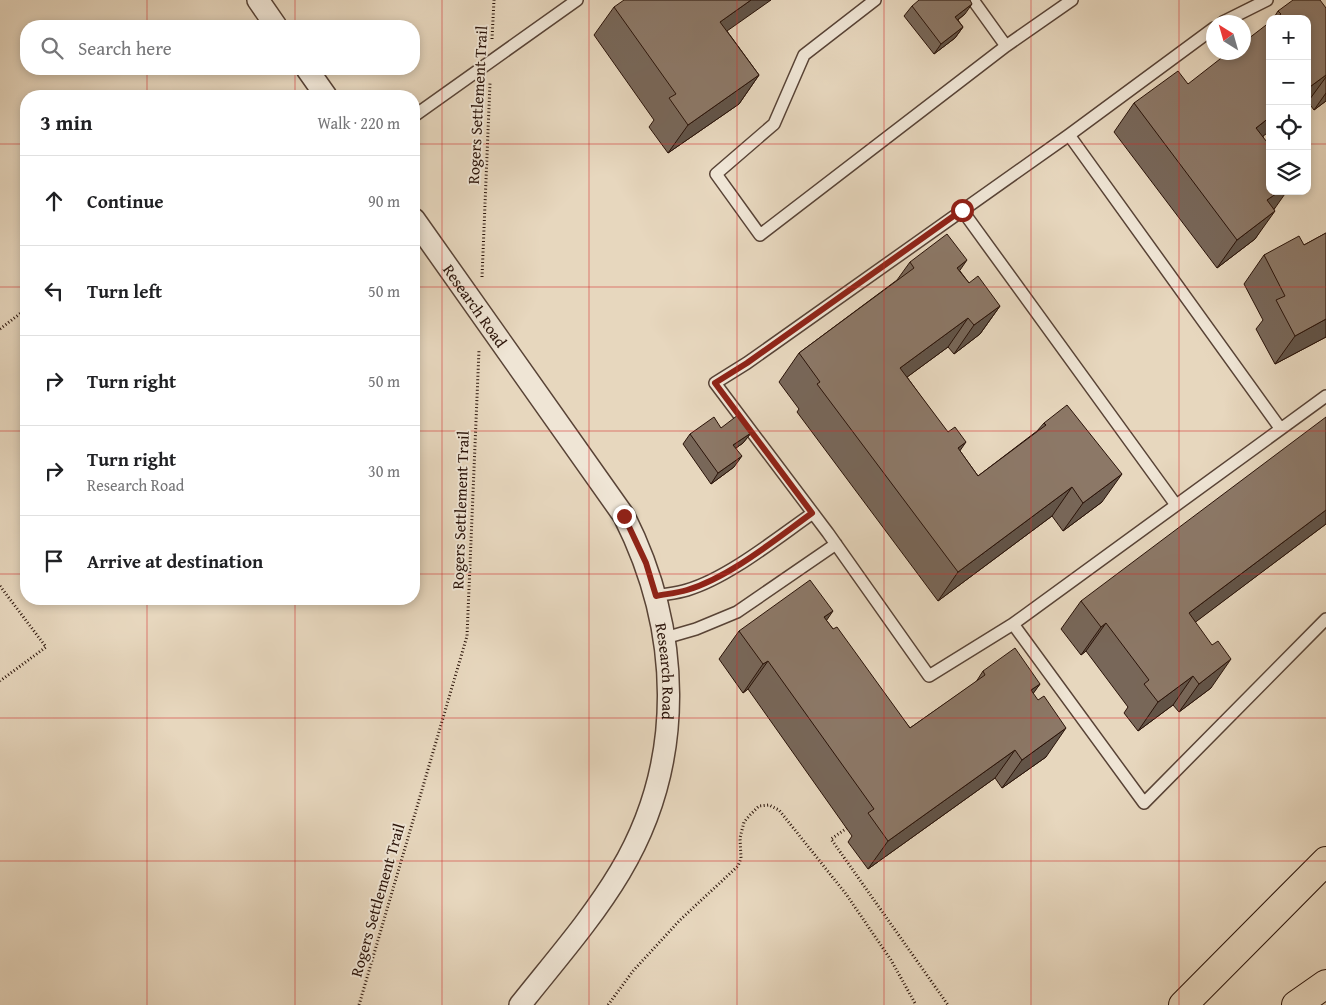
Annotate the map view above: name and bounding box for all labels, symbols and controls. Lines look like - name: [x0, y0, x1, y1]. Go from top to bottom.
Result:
- north arrow: [1206, 15, 1251, 60]
- map controls: [1266, 15, 1311, 195]
- button: +: [1266, 15, 1311, 60]
- search box: [20, 20, 420, 75]
- street label: Rogers Settlement Trail: [461, 25, 493, 185]
- icon: search: [38, 34, 66, 62]
- text: Search here: [78, 34, 172, 62]
- button: −: [1266, 60, 1311, 105]
- button: locate: [1266, 105, 1311, 150]
- text: 3 min: [40, 107, 92, 138]
- text: Walk · 220 m: [317, 111, 400, 135]
- button: layers: [1266, 150, 1311, 195]
- icon: ahead: [40, 187, 68, 215]
- text: Continue: [87, 187, 164, 215]
- text: 90 m: [368, 189, 400, 213]
- route start: [951, 199, 974, 222]
- street label: Research Road: [437, 259, 513, 353]
- icon: left: [40, 277, 68, 305]
- text: Turn left: [87, 277, 162, 305]
- text: 50 m: [368, 279, 400, 303]
- icon: right: [40, 367, 68, 395]
- text: Turn right: [87, 367, 176, 395]
- text: 50 m: [368, 369, 400, 393]
- street label: Rogers Settlement Trail: [445, 430, 475, 590]
- text: Turn right: [87, 445, 176, 473]
- icon: right: [40, 457, 68, 485]
- text: 30 m: [368, 459, 400, 483]
- text: Research Road: [87, 473, 184, 497]
- route end: [613, 505, 636, 528]
- icon: arrive: [40, 547, 68, 575]
- text: Arrive at destination: [87, 547, 263, 575]
- street label: Research Road: [649, 621, 681, 721]
- street label: Rogers Settlement Trail: [344, 820, 411, 980]

